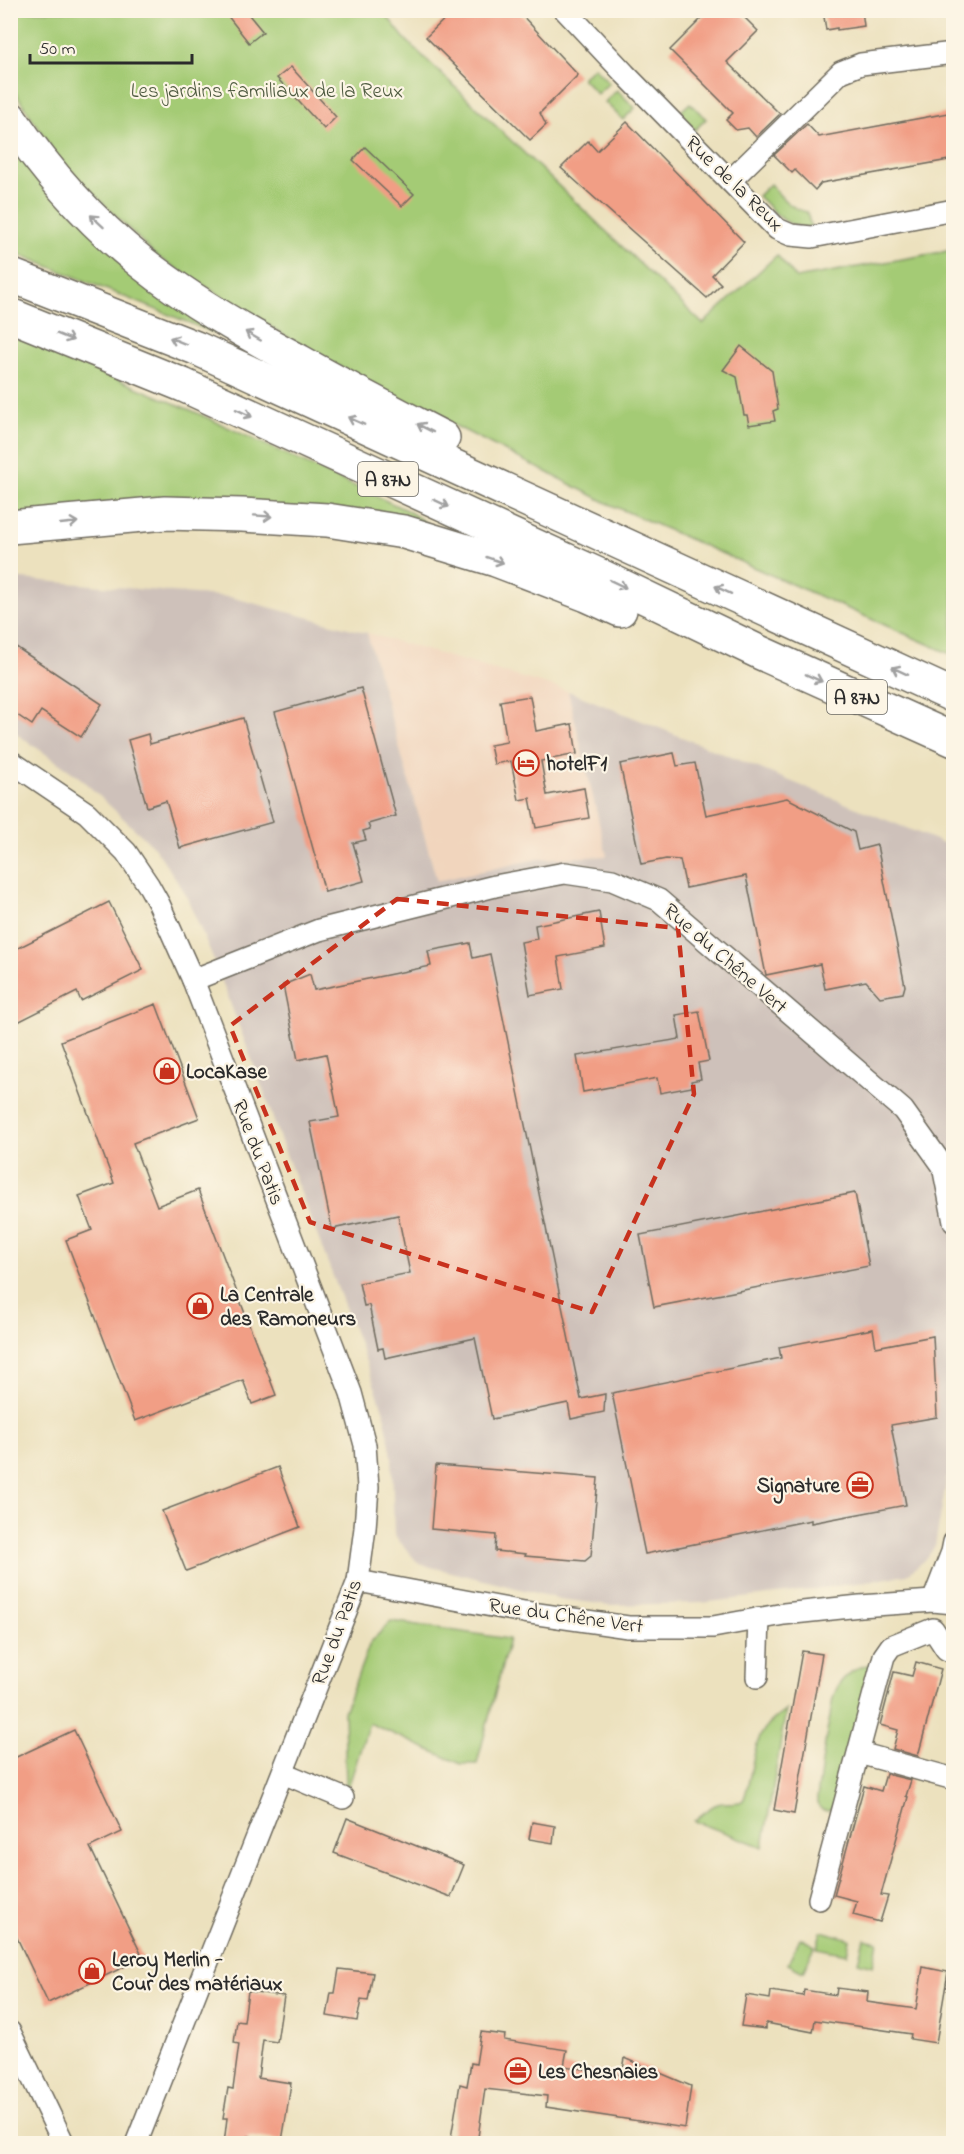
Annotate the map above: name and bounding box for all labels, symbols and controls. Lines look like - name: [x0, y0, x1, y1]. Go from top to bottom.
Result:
- scale bar: [30, 27, 192, 65]
- text: 50 m: [39, 37, 76, 63]
- park label: Les jardins familiaux de la Reux: [131, 77, 403, 107]
- street label: Rue de la Reux: [677, 129, 790, 239]
- one-way arrow: [89, 214, 104, 228]
- one-way arrow: [245, 330, 262, 342]
- one-way arrow: [55, 332, 73, 343]
- one-way arrow: [169, 335, 188, 346]
- one-way arrow: [235, 407, 253, 419]
- one-way arrow: [347, 415, 365, 426]
- one-way arrow: [416, 422, 434, 433]
- road number: A 87N: [358, 462, 418, 496]
- one-way arrow: [431, 497, 449, 509]
- one-way arrow: [253, 511, 273, 522]
- one-way arrow: [58, 517, 78, 528]
- one-way arrow: [485, 555, 504, 566]
- one-way arrow: [608, 579, 626, 591]
- one-way arrow: [715, 583, 733, 595]
- one-way arrow: [892, 665, 910, 677]
- one-way arrow: [805, 672, 823, 684]
- road number: A 87N: [827, 680, 887, 714]
- hotel icon: hotelF1: [511, 748, 541, 778]
- place label: hotelF1: [546, 750, 607, 780]
- street label: Rue du Chêne Vert: [656, 897, 793, 1022]
- shop icon: LocaKase: [152, 1056, 182, 1086]
- place label: LocaKase: [186, 1058, 268, 1088]
- street label: Rue du Patis: [223, 1096, 291, 1210]
- place label: La Centrale des Ramoneurs: [220, 1281, 357, 1335]
- shop icon: La Centrale des Ramoneurs: [185, 1291, 215, 1321]
- office icon: Signature: [845, 1470, 875, 1500]
- place label: Signature: [757, 1472, 841, 1504]
- street label: Rue du Patis: [305, 1575, 371, 1690]
- street label: Rue du Chêne Vert: [486, 1591, 645, 1643]
- place label: Leroy Merlin - Cour des matériaux: [112, 1946, 282, 2000]
- shop icon: Leroy Merlin - Cour des matériaux: [77, 1956, 107, 1986]
- office icon: Les Chesnaies: [503, 2056, 533, 2086]
- place label: Les Chesnaies: [538, 2058, 659, 2088]

